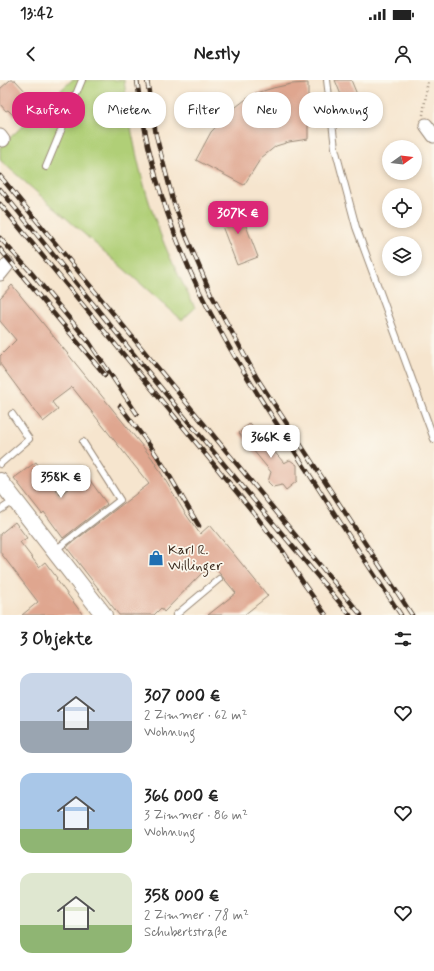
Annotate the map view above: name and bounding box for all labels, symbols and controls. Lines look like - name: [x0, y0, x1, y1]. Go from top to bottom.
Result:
- text: 13:42: [20, 4, 54, 24]
- text: Nestly: [194, 42, 240, 66]
- icon: back: [20, 43, 42, 65]
- icon: person: [392, 43, 414, 65]
- chip: Kaufen: [12, 92, 85, 128]
- chip: Mieten: [93, 92, 166, 128]
- chip: Filter: [174, 92, 234, 128]
- chip: Neu: [242, 92, 291, 128]
- chip: Wohnung: [299, 92, 383, 128]
- north arrow: [382, 140, 422, 180]
- map controls: [382, 140, 422, 276]
- button: locate: [382, 188, 422, 228]
- pin: 307K €: [205, 201, 271, 235]
- text: 307K €: [217, 205, 259, 222]
- button: layers: [382, 236, 422, 276]
- pin: 366K €: [238, 425, 304, 459]
- text: 366K €: [251, 429, 291, 446]
- pin: 358K €: [28, 465, 94, 499]
- text: 358K €: [40, 469, 82, 486]
- place label: Karl R. Willinger: [168, 541, 223, 577]
- shop icon: Karl R. Willinger: [147, 549, 165, 567]
- text: 3 Objekte: [20, 628, 93, 650]
- icon: filters: [392, 628, 414, 650]
- text: 307 000 €: [144, 685, 221, 707]
- icon: home: [52, 689, 100, 737]
- icon: heart: [392, 702, 414, 724]
- text: 2 Zimmer · 62 m²: [144, 707, 247, 724]
- text: Wohnung: [144, 724, 195, 741]
- text: 366 000 €: [144, 785, 219, 807]
- icon: home: [52, 789, 100, 837]
- icon: heart: [392, 802, 414, 824]
- text: 3 Zimmer · 86 m²: [144, 807, 248, 824]
- text: Wohnung: [144, 824, 195, 841]
- text: 358 000 €: [144, 885, 220, 907]
- icon: home: [52, 889, 100, 937]
- icon: heart: [392, 902, 414, 924]
- text: 2 Zimmer · 78 m²: [144, 907, 249, 924]
- text: Schubertstraße: [144, 924, 227, 941]

